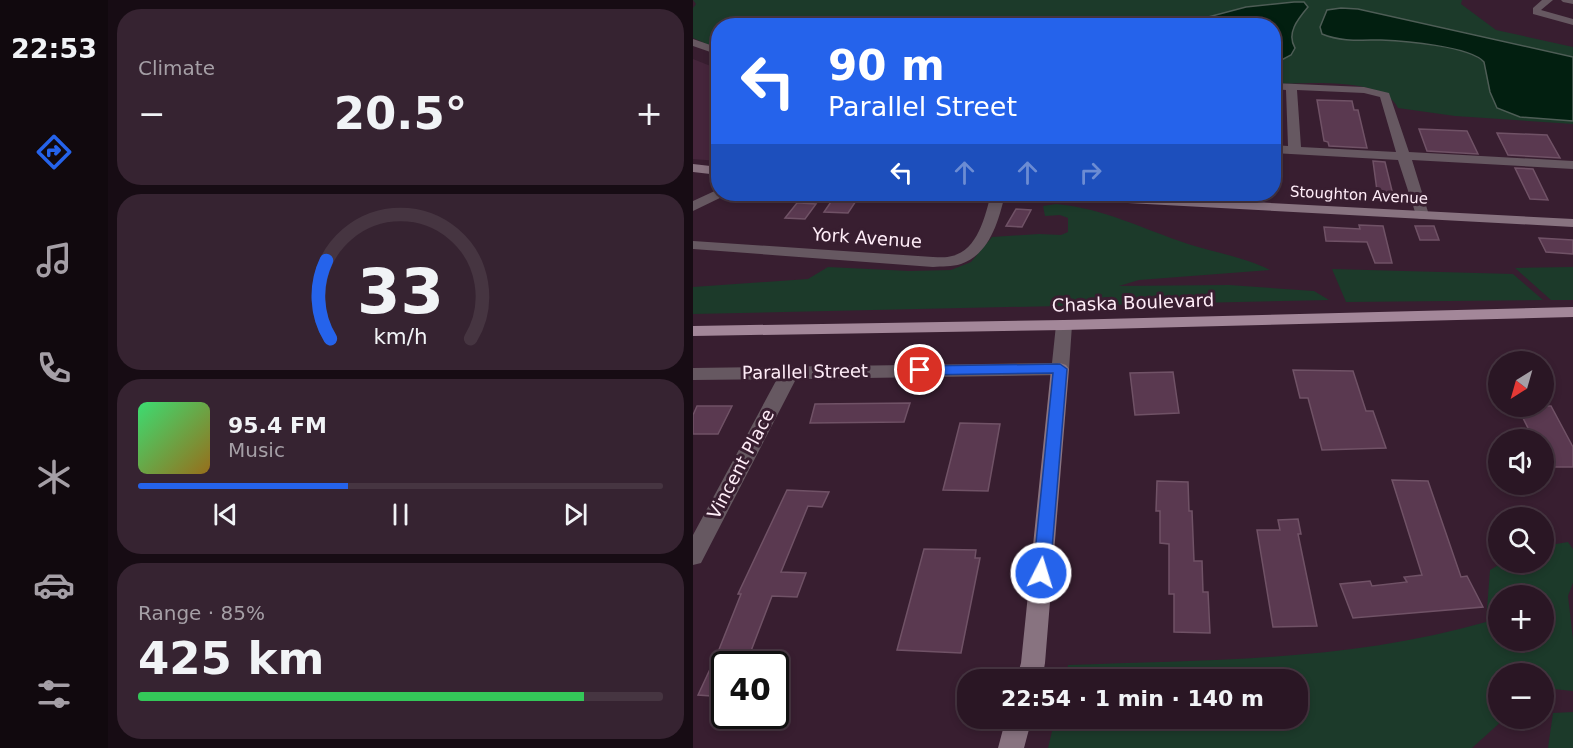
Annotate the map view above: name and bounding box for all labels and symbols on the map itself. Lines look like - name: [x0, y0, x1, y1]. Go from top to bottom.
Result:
- street label: Stoughton Avenue: [1290, 182, 1428, 208]
- street label: York Avenue: [810, 223, 923, 252]
- street label: Chaska Boulevard: [1052, 289, 1214, 316]
- pin: [894, 344, 945, 395]
- north arrow: [1488, 351, 1554, 417]
- street label: Parallel Street: [742, 360, 868, 383]
- street label: Vincent Place: [703, 405, 778, 522]
- position arrow: [1009, 541, 1073, 605]
- speed limit sign: 40: [711, 651, 789, 729]

